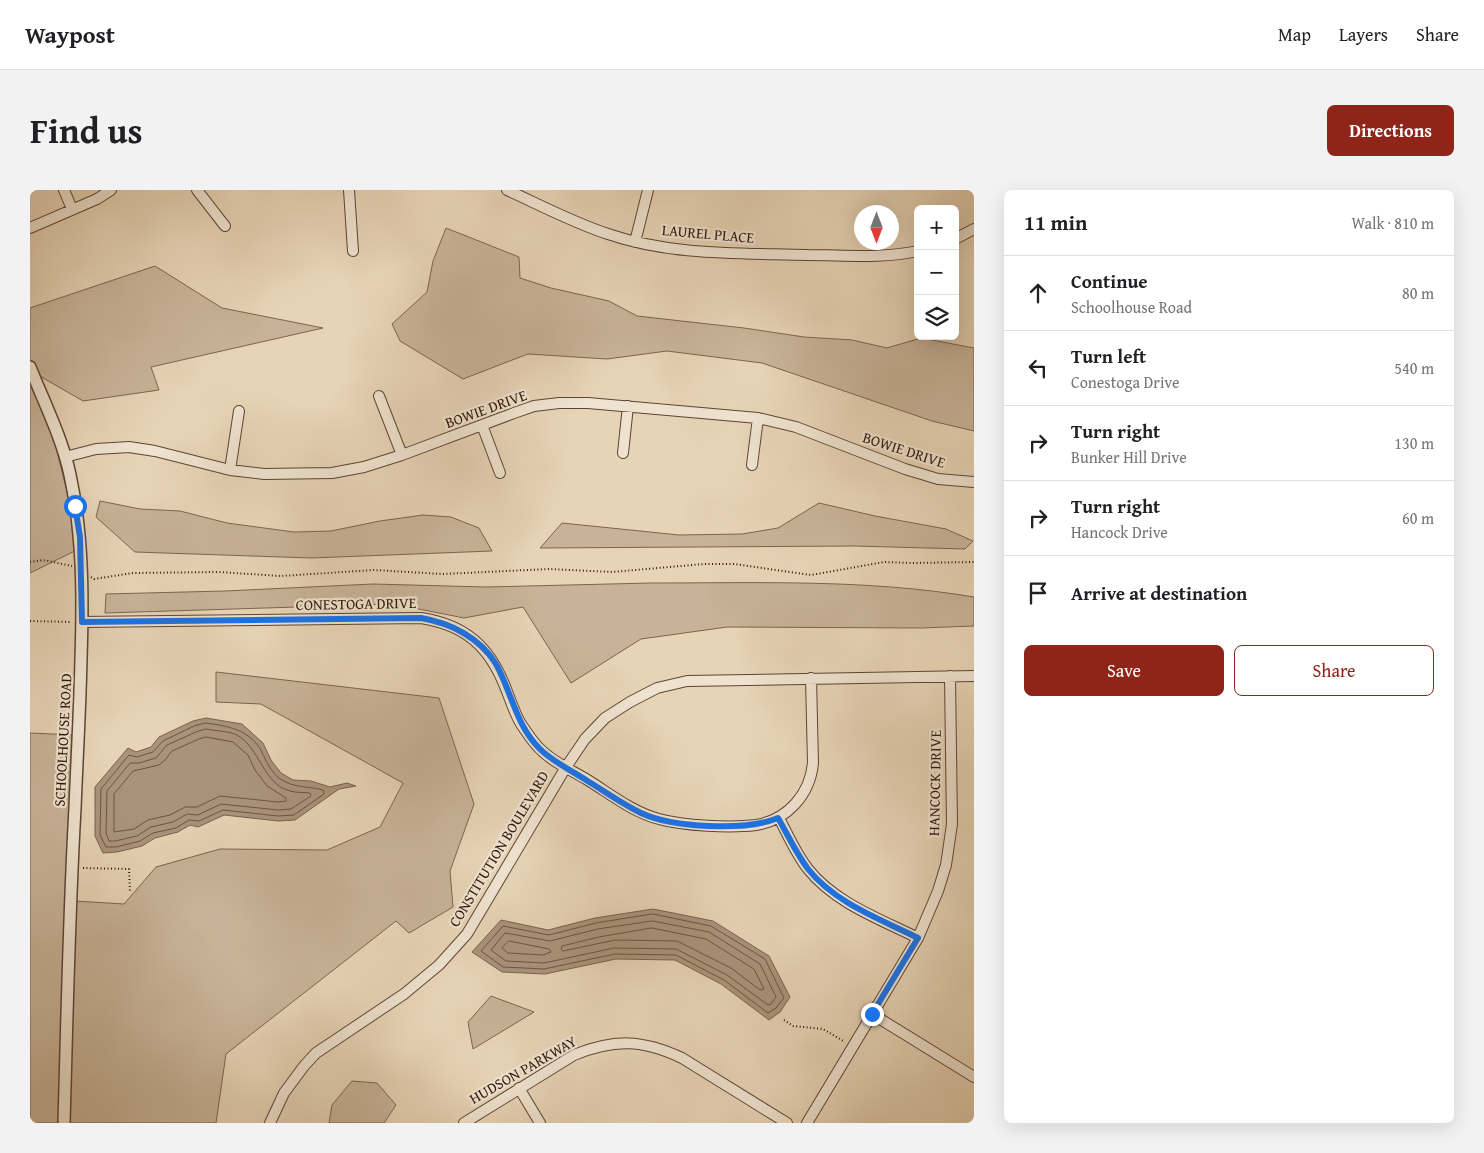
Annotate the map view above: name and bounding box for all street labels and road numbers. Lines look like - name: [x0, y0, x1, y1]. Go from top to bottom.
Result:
- street label: LAUREL PLACE: [661, 219, 755, 248]
- street label: BOWIE DRIVE: [442, 384, 530, 433]
- street label: BOWIE DRIVE: [860, 426, 949, 473]
- street label: CONESTOGA DRIVE: [296, 592, 417, 615]
- street label: SCHOOLHOUSE ROAD: [49, 673, 76, 807]
- street label: HANCOCK DRIVE: [923, 729, 946, 836]
- street label: CONSTITUTION BOULEVARD: [444, 767, 554, 931]
- street label: HUDSON PARKWAY: [465, 1030, 580, 1109]

